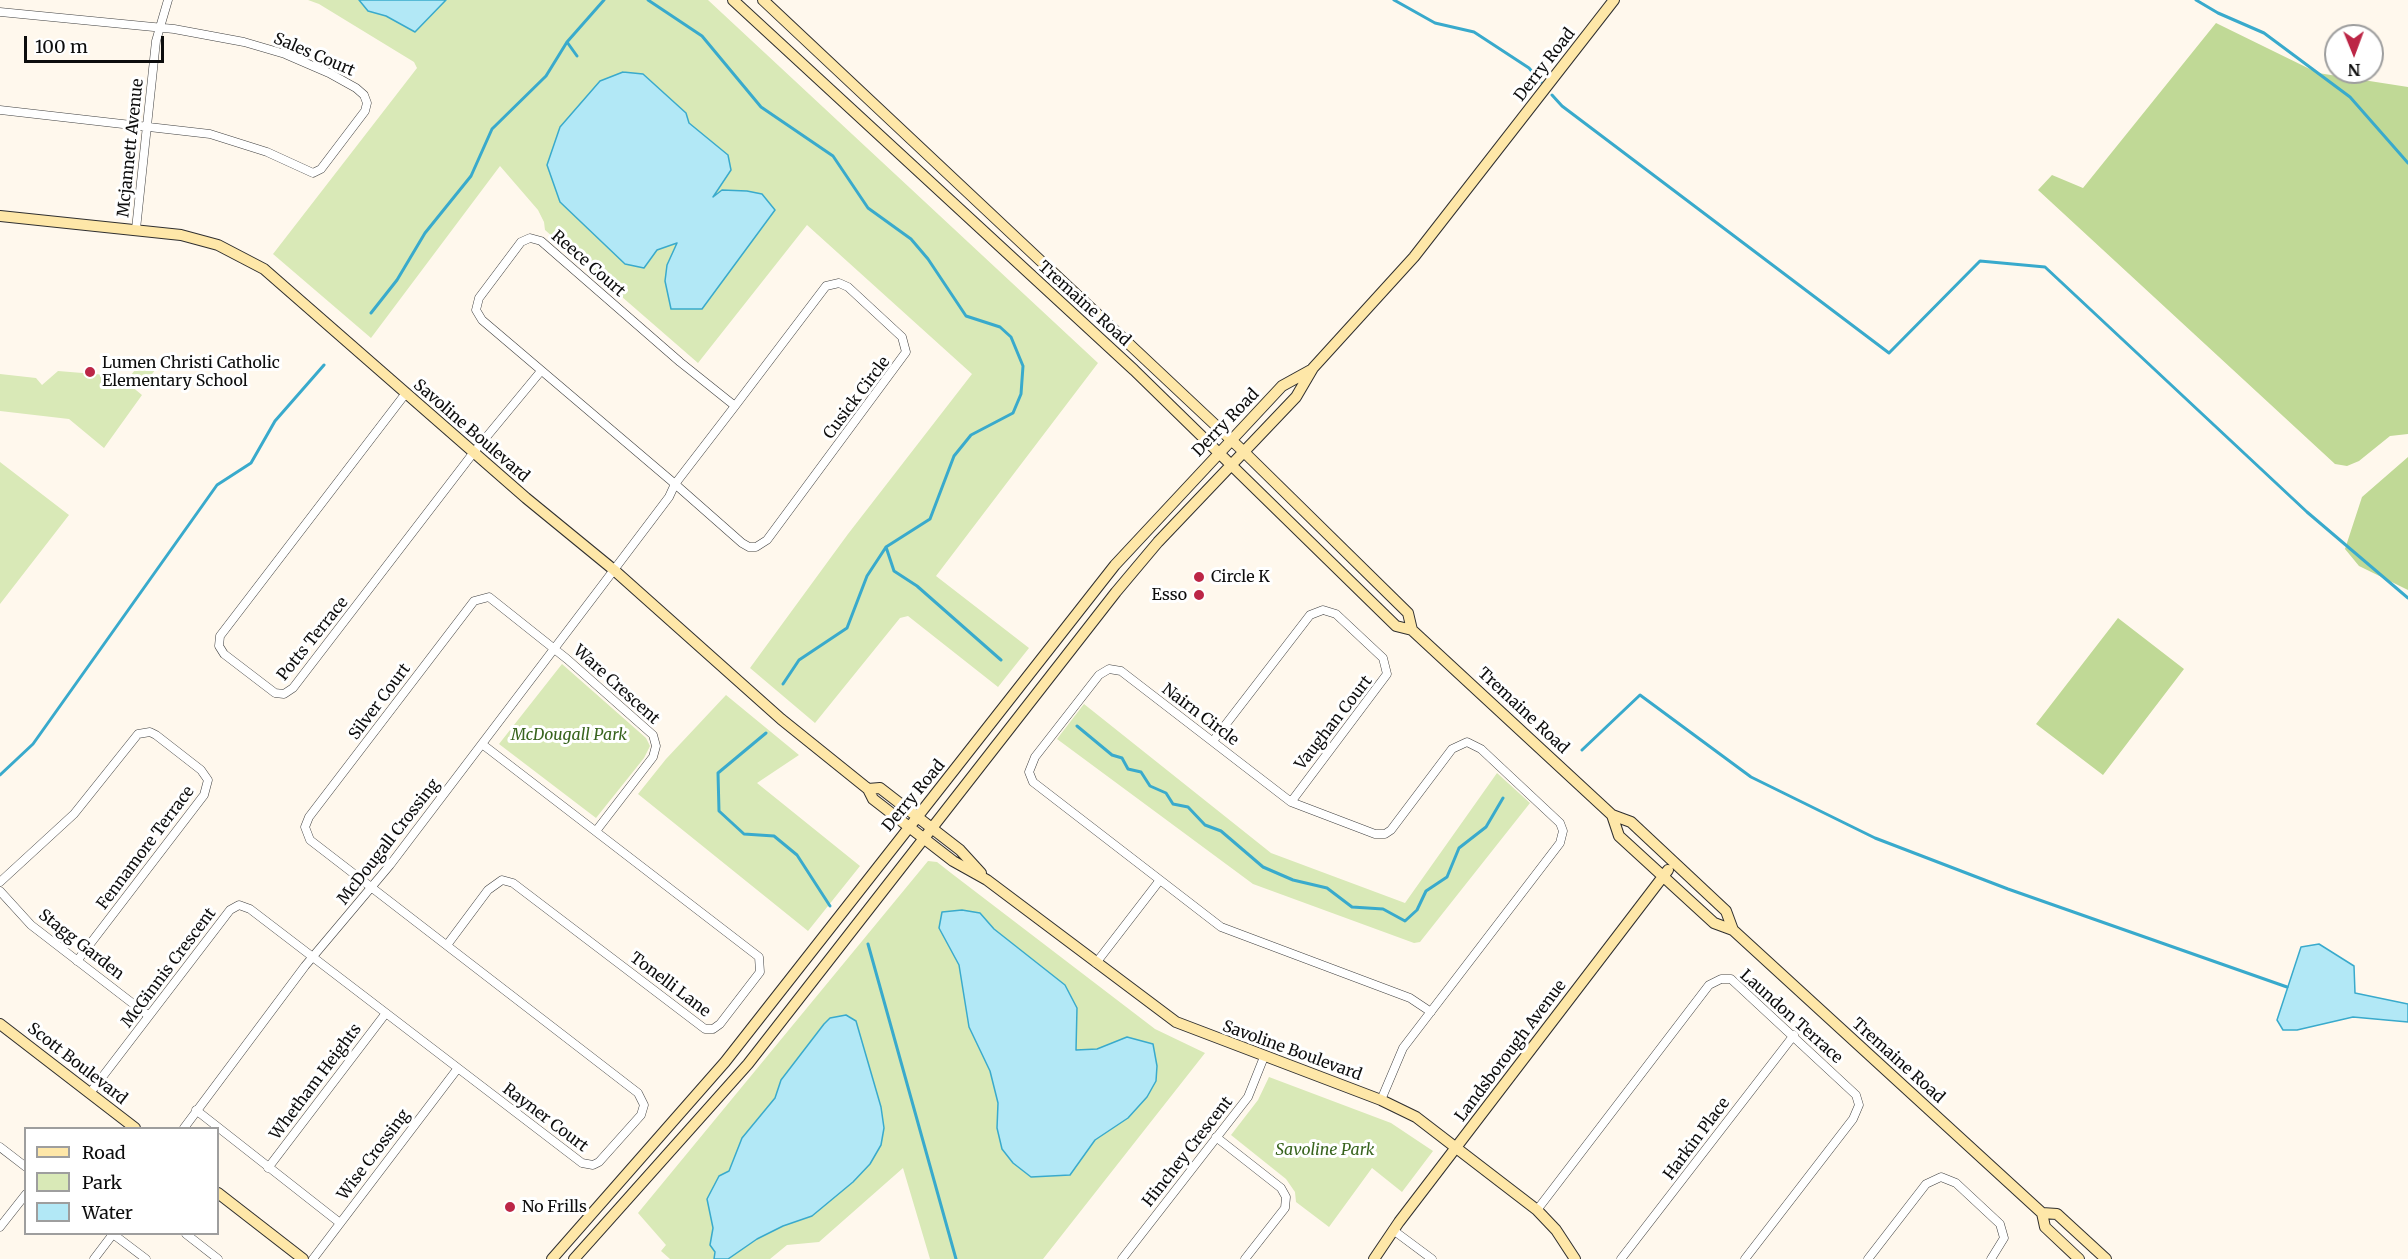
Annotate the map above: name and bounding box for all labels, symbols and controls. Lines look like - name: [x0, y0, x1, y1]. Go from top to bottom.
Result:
- scale bar: [27, 24, 166, 62]
- north arrow: [2324, 24, 2384, 84]
- street label: Derry Road: [1511, 25, 1579, 105]
- street label: Sales Court: [270, 29, 358, 81]
- text: 100 m: [35, 35, 88, 58]
- text: N: [2348, 60, 2361, 80]
- street label: Mcjannett Avenue: [114, 78, 148, 218]
- street label: Reece Court: [547, 227, 629, 301]
- street label: Tremaine Road: [1034, 258, 1134, 350]
- place label: Lumen Christi Catholic Elementary School: [102, 353, 280, 391]
- street label: Cusick Circle: [820, 353, 894, 443]
- marker: Lumen Christi Catholic Elementary School: [83, 365, 97, 379]
- street label: Savoline Boulevard: [409, 376, 533, 486]
- street label: Derry Road: [1189, 385, 1263, 461]
- place label: Circle K: [1211, 567, 1270, 587]
- marker: Circle K: [1192, 570, 1206, 584]
- place label: Esso: [1152, 585, 1187, 605]
- marker: Esso: [1192, 588, 1206, 602]
- street label: Potts Terrace: [273, 593, 353, 685]
- street label: Ware Crescent: [569, 641, 663, 729]
- street label: Silver Court: [345, 660, 415, 744]
- street label: Tremaine Road: [1473, 664, 1573, 758]
- street label: Vaughan Court: [1291, 672, 1377, 774]
- street label: Nairn Circle: [1158, 680, 1242, 750]
- park label: McDougall Park: [511, 725, 627, 745]
- street label: Derry Road: [879, 756, 949, 836]
- street label: McDougall Crossing: [334, 775, 444, 909]
- street label: Fennamore Terrace: [93, 783, 199, 913]
- street label: McGinnis Crescent: [118, 904, 220, 1032]
- street label: Stagg Garden: [34, 906, 128, 984]
- street label: Tonelli Lane: [626, 949, 714, 1021]
- street label: Laundon Terrace: [1736, 966, 1846, 1068]
- street label: Landsborough Avenue: [1452, 976, 1570, 1126]
- street label: Tremaine Road: [1848, 1015, 1948, 1107]
- street label: Savoline Boulevard: [1220, 1017, 1364, 1085]
- street label: Scott Boulevard: [23, 1019, 131, 1109]
- street label: Whetham Heights: [266, 1020, 366, 1144]
- street label: Rayner Court: [499, 1080, 591, 1156]
- street label: Hinchey Crescent: [1139, 1093, 1237, 1211]
- street label: Harkin Place: [1660, 1094, 1734, 1184]
- street label: Wise Crossing: [334, 1106, 414, 1204]
- legend: [24, 1127, 219, 1235]
- park label: Savoline Park: [1275, 1140, 1375, 1160]
- text: Road: [82, 1141, 126, 1164]
- text: Park: [82, 1171, 122, 1194]
- place label: No Frills: [522, 1197, 587, 1217]
- marker: No Frills: [503, 1200, 517, 1214]
- text: Water: [82, 1201, 133, 1224]

